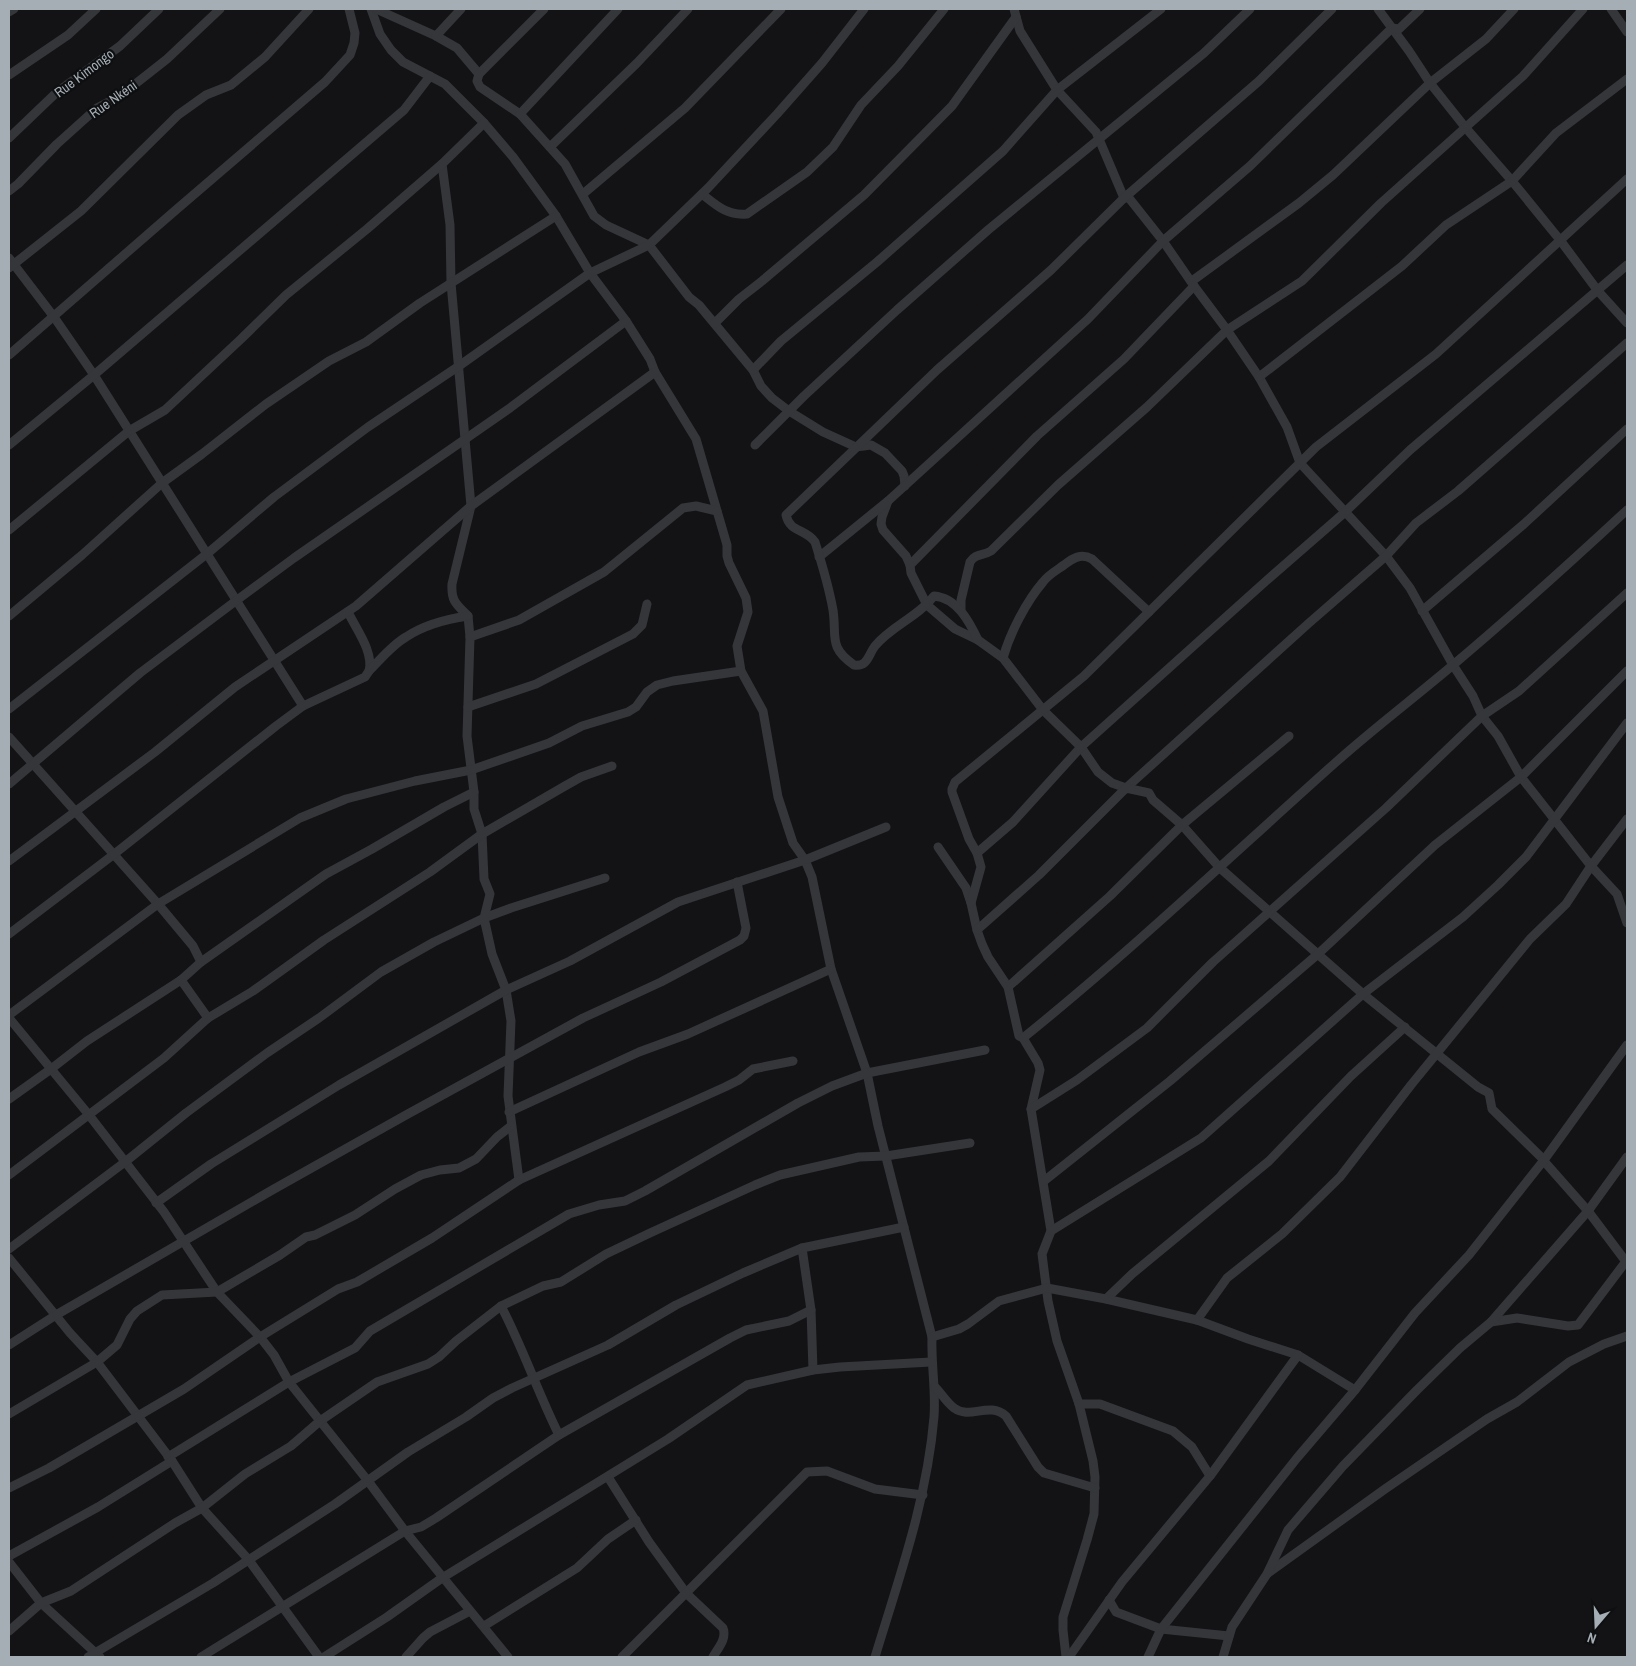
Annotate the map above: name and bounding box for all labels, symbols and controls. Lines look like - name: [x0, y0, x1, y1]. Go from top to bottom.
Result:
- street label: Rue Kimongo: [51, 45, 117, 101]
- street label: Rue Nkéni: [86, 76, 140, 122]
- north arrow: [1571, 1601, 1621, 1651]
- text: N: [1585, 1628, 1599, 1648]

